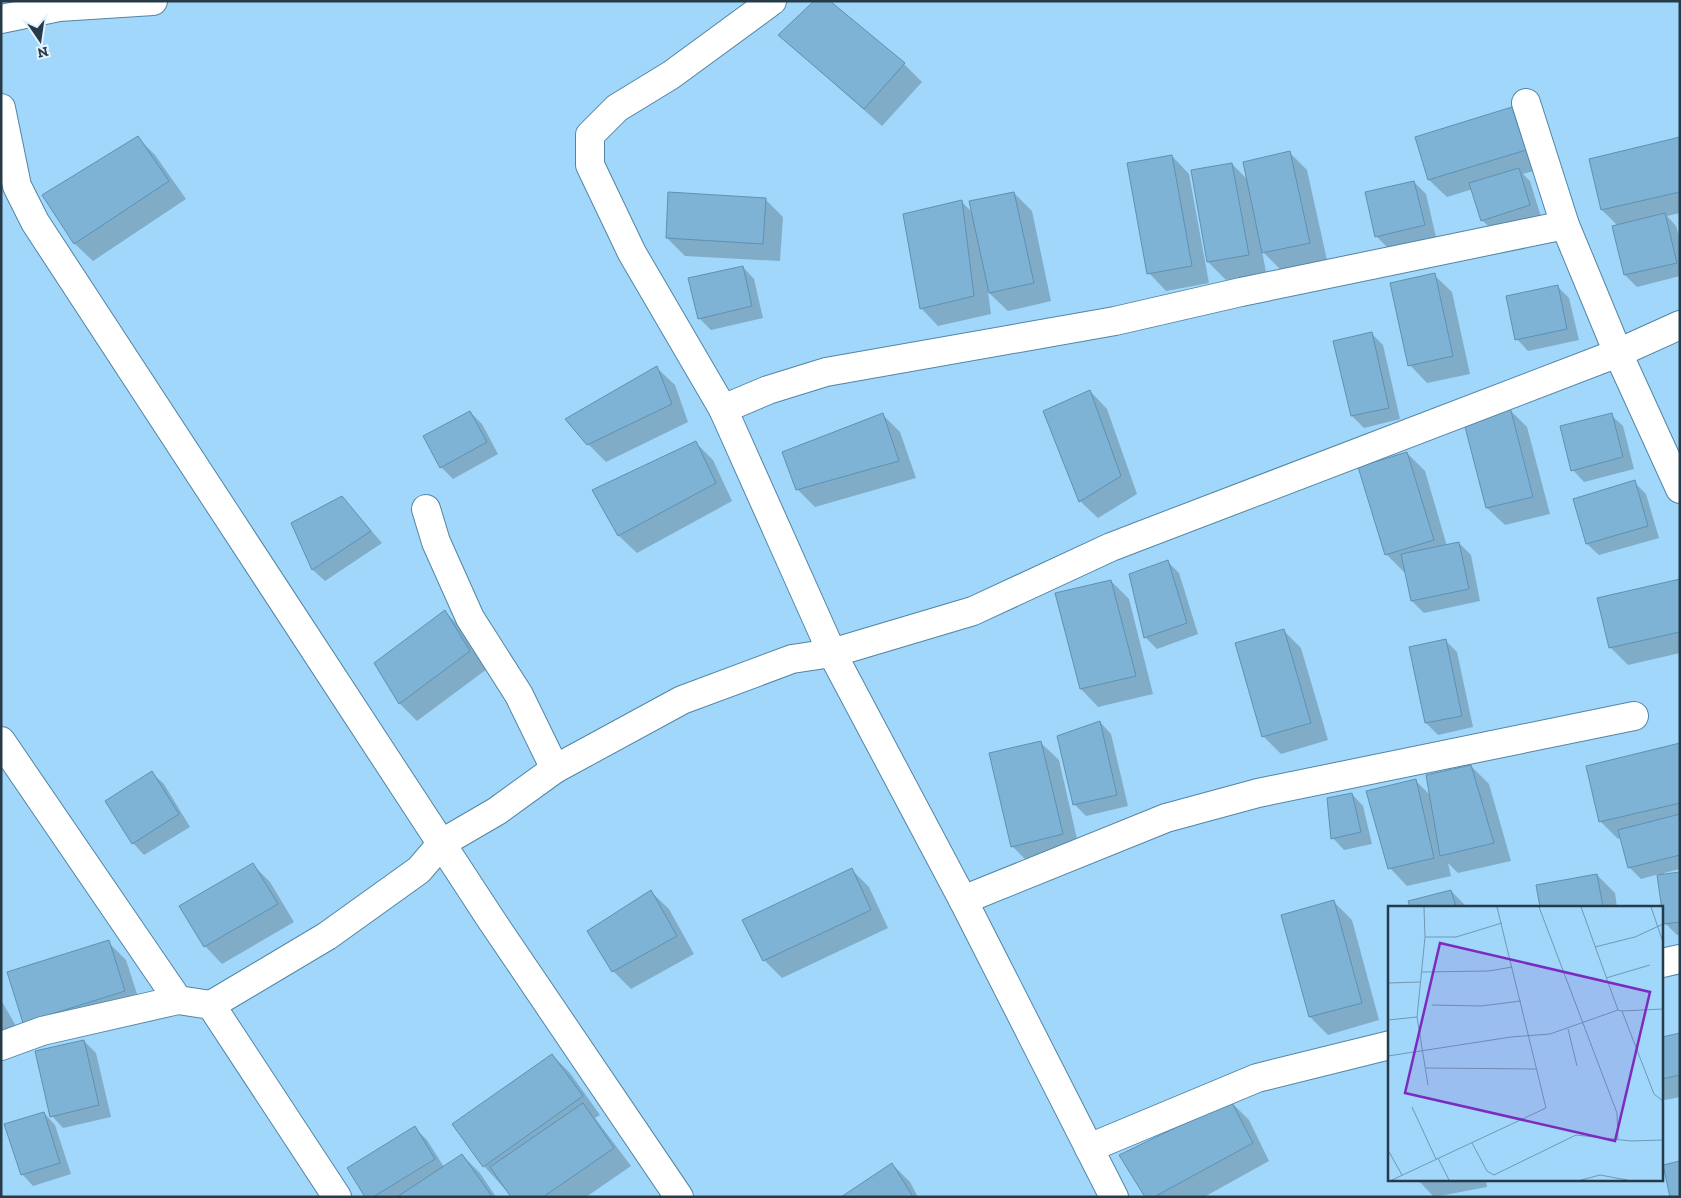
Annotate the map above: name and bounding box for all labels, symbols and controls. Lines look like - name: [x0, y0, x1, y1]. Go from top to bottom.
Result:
- north arrow: [15, 15, 65, 65]
- text: N: [35, 43, 50, 62]
- inset map: [1388, 906, 1664, 1180]

